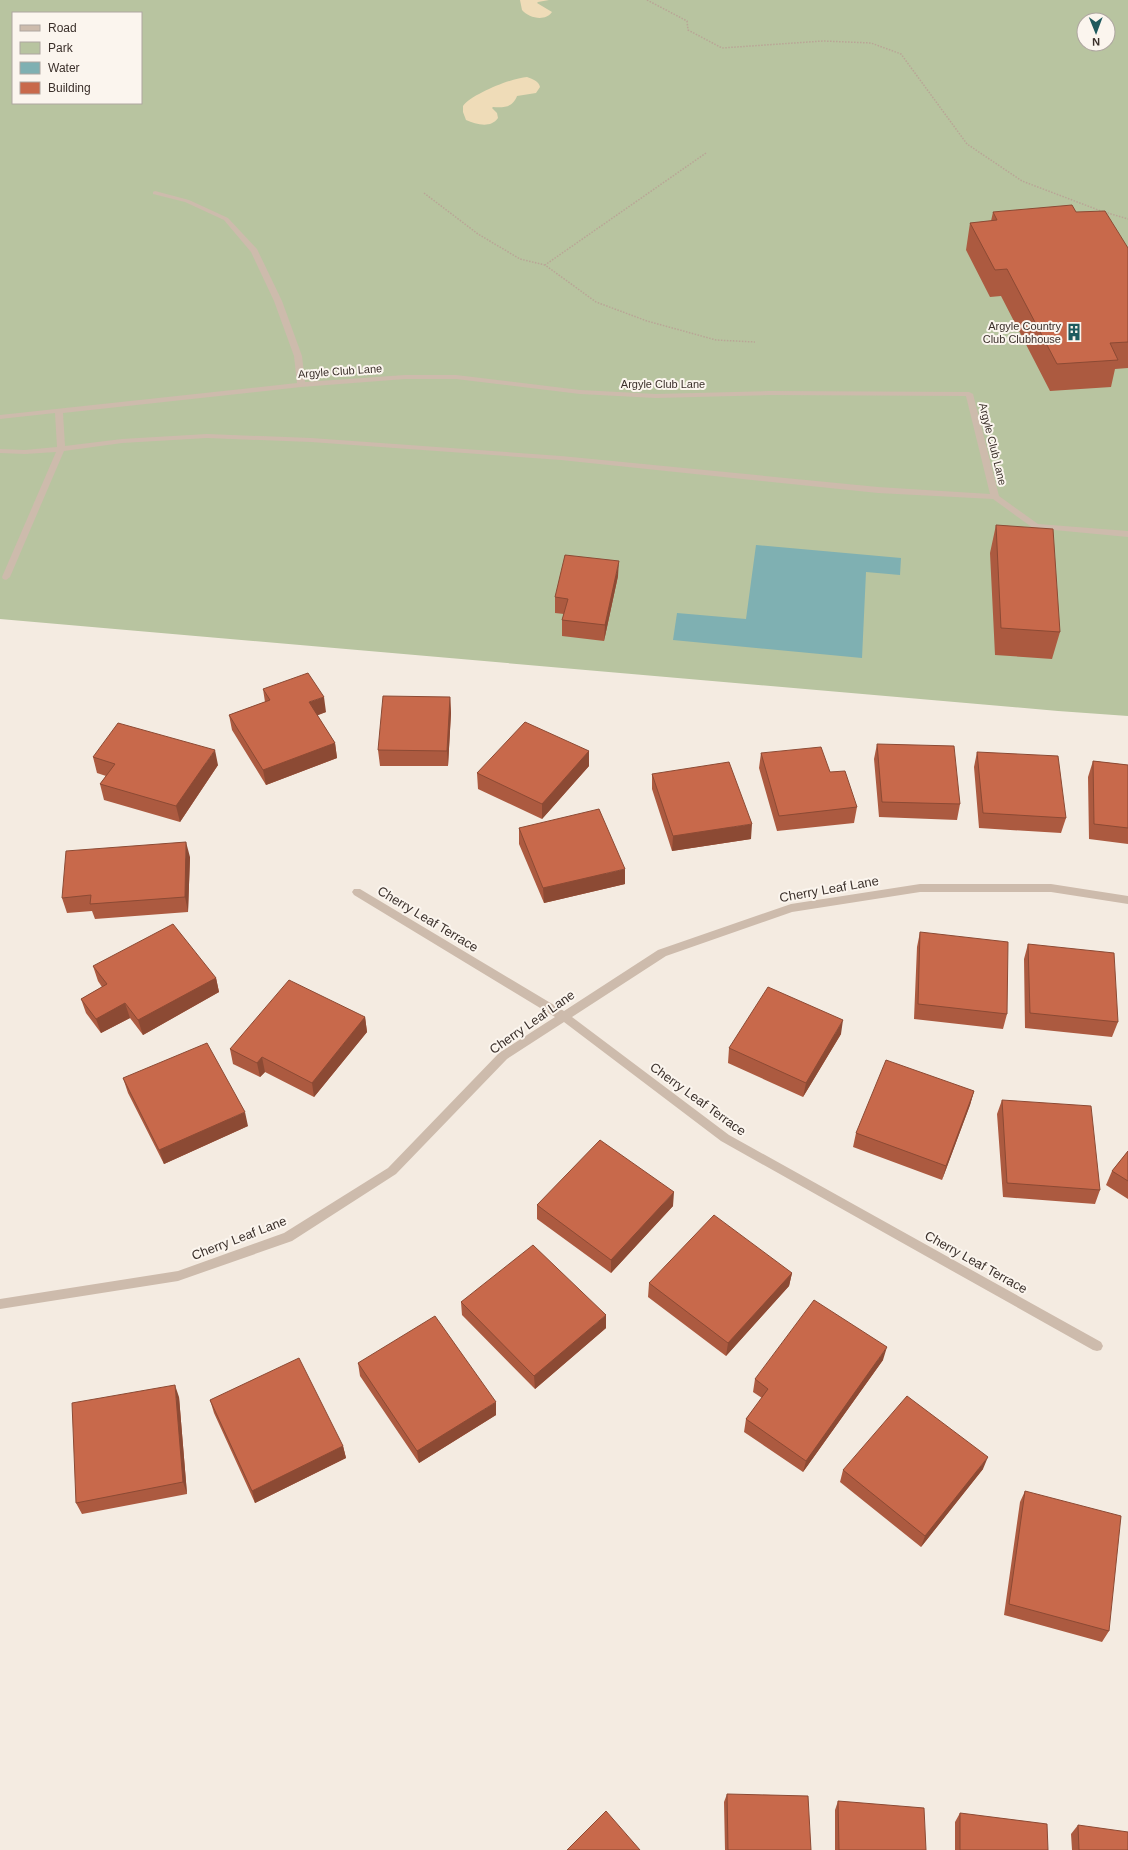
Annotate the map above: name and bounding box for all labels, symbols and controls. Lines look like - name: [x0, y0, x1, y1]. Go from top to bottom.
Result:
- legend: [12, 12, 142, 104]
- north arrow: [1076, 12, 1116, 52]
- text: Road: [48, 21, 77, 35]
- text: N: [1092, 36, 1100, 48]
- text: Park: [48, 41, 74, 55]
- text: Water: [48, 61, 80, 75]
- text: Building: [48, 81, 91, 95]
- place label: Argyle Country Club Clubhouse: [983, 320, 1061, 345]
- building icon: Argyle Country Club Clubhouse: [1064, 322, 1084, 342]
- street label: Argyle Club Lane: [297, 362, 383, 380]
- street label: Argyle Club Lane: [621, 378, 705, 390]
- street label: Argyle Club Lane: [977, 402, 1009, 486]
- street label: Cherry Leaf Lane: [778, 873, 880, 905]
- street label: Cherry Leaf Terrace: [375, 883, 481, 955]
- street label: Cherry Leaf Lane: [487, 987, 577, 1057]
- street label: Cherry Leaf Terrace: [647, 1059, 749, 1139]
- street label: Cherry Leaf Lane: [189, 1213, 289, 1263]
- street label: Cherry Leaf Terrace: [922, 1228, 1030, 1296]

